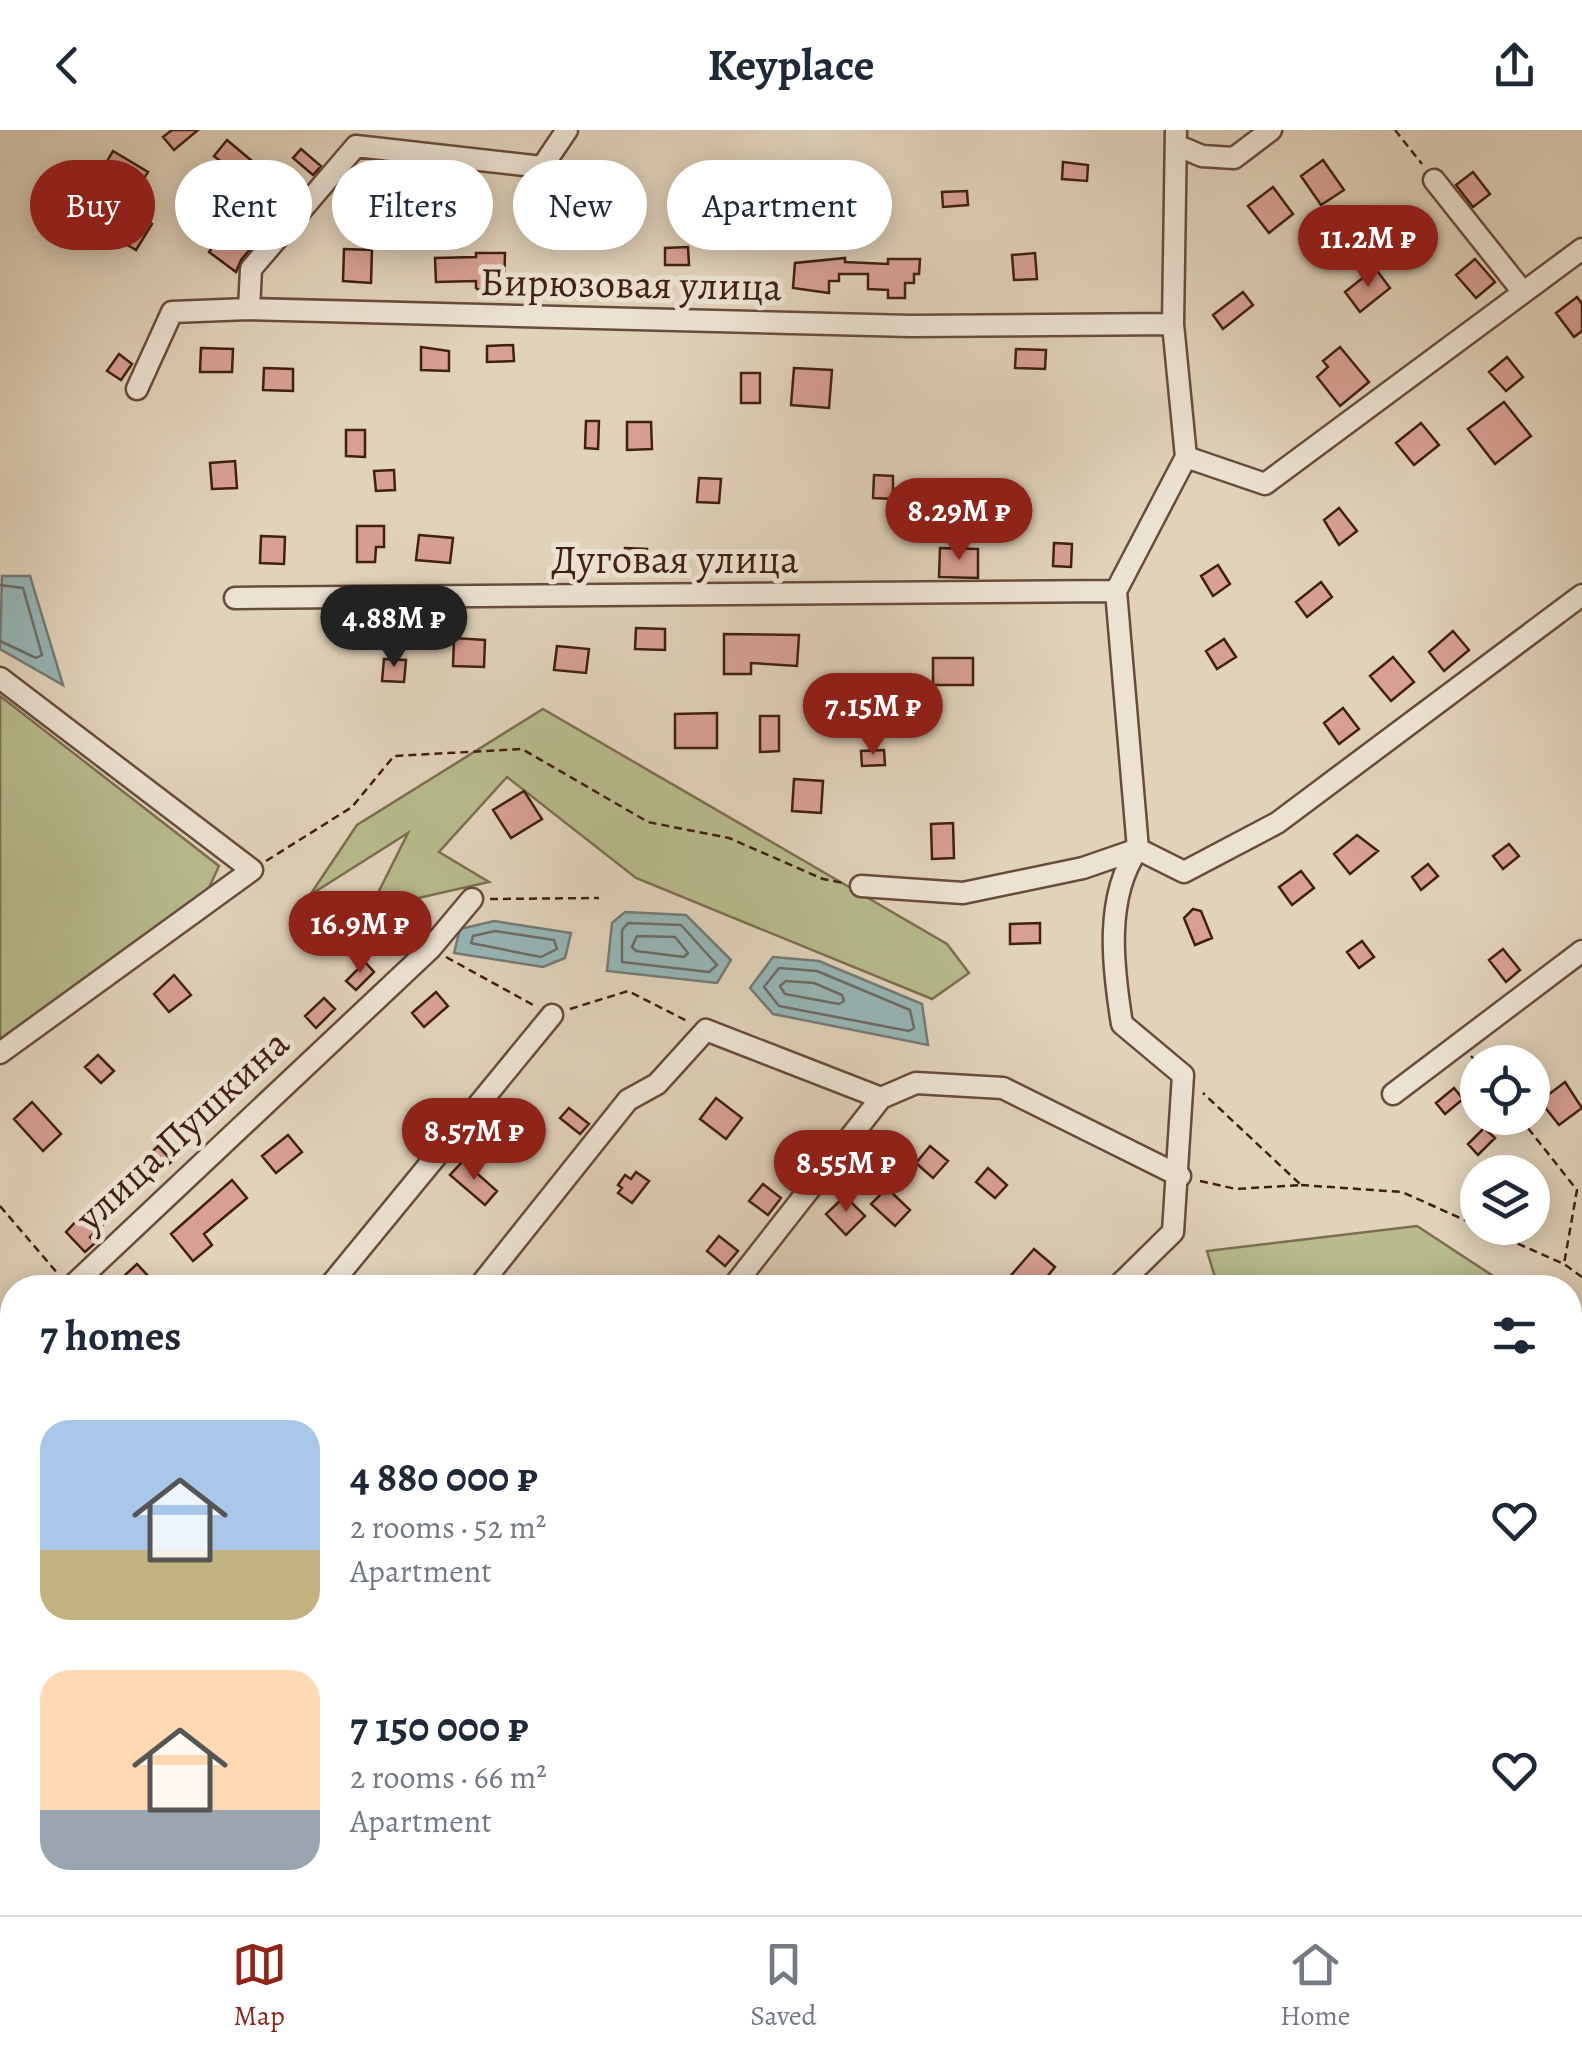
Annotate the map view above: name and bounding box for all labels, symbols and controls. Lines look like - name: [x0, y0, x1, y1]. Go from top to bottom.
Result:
- text: Keyplace: [708, 34, 874, 96]
- icon: back: [40, 38, 95, 93]
- icon: share: [1487, 38, 1542, 93]
- chip: Buy: [30, 160, 155, 250]
- chip: Rent: [175, 160, 312, 250]
- chip: Filters: [332, 160, 493, 250]
- chip: New: [513, 160, 647, 250]
- chip: Apartment: [667, 160, 892, 250]
- pin: 11.2M ₽: [1276, 205, 1460, 290]
- text: 11.2M ₽: [1320, 215, 1416, 259]
- street label: Бирюзовая улица: [480, 254, 783, 314]
- pin: 8.29M ₽: [867, 478, 1051, 563]
- text: 8.29M ₽: [907, 488, 1011, 532]
- street label: Дуговая улица: [551, 532, 799, 587]
- pin: 4.88M ₽: [302, 585, 486, 670]
- text: 4.88M ₽: [342, 595, 446, 639]
- pin: 7.15M ₽: [781, 673, 965, 758]
- text: 7.15M ₽: [825, 683, 921, 727]
- pin: 16.9M ₽: [268, 891, 452, 976]
- text: 16.9M ₽: [311, 901, 409, 945]
- street label: улица Пушкина: [62, 1016, 301, 1244]
- map controls: [1460, 1045, 1550, 1245]
- button: locate: [1460, 1045, 1550, 1135]
- pin: 8.57M ₽: [382, 1098, 566, 1183]
- text: 8.57M ₽: [424, 1108, 524, 1152]
- pin: 8.55M ₽: [754, 1130, 938, 1215]
- text: 8.55M ₽: [796, 1140, 896, 1184]
- button: layers: [1460, 1155, 1550, 1245]
- text: 7 homes: [40, 1307, 181, 1364]
- icon: filters: [1487, 1308, 1542, 1363]
- text: 4 880 000 ₽: [350, 1448, 538, 1505]
- icon: home: [120, 1460, 240, 1580]
- icon: heart: [1487, 1493, 1542, 1548]
- text: 2 rooms · 52 m²: [350, 1505, 546, 1549]
- text: Apartment: [350, 1549, 492, 1593]
- text: 7 150 000 ₽: [350, 1698, 529, 1755]
- icon: home: [120, 1710, 240, 1830]
- icon: heart: [1487, 1743, 1542, 1798]
- text: 2 rooms · 66 m²: [350, 1755, 547, 1799]
- text: Apartment: [350, 1799, 492, 1843]
- tab: Map: [232, 1937, 287, 2035]
- tab: Saved: [750, 1937, 817, 2035]
- tab: Home: [1280, 1937, 1350, 2035]

